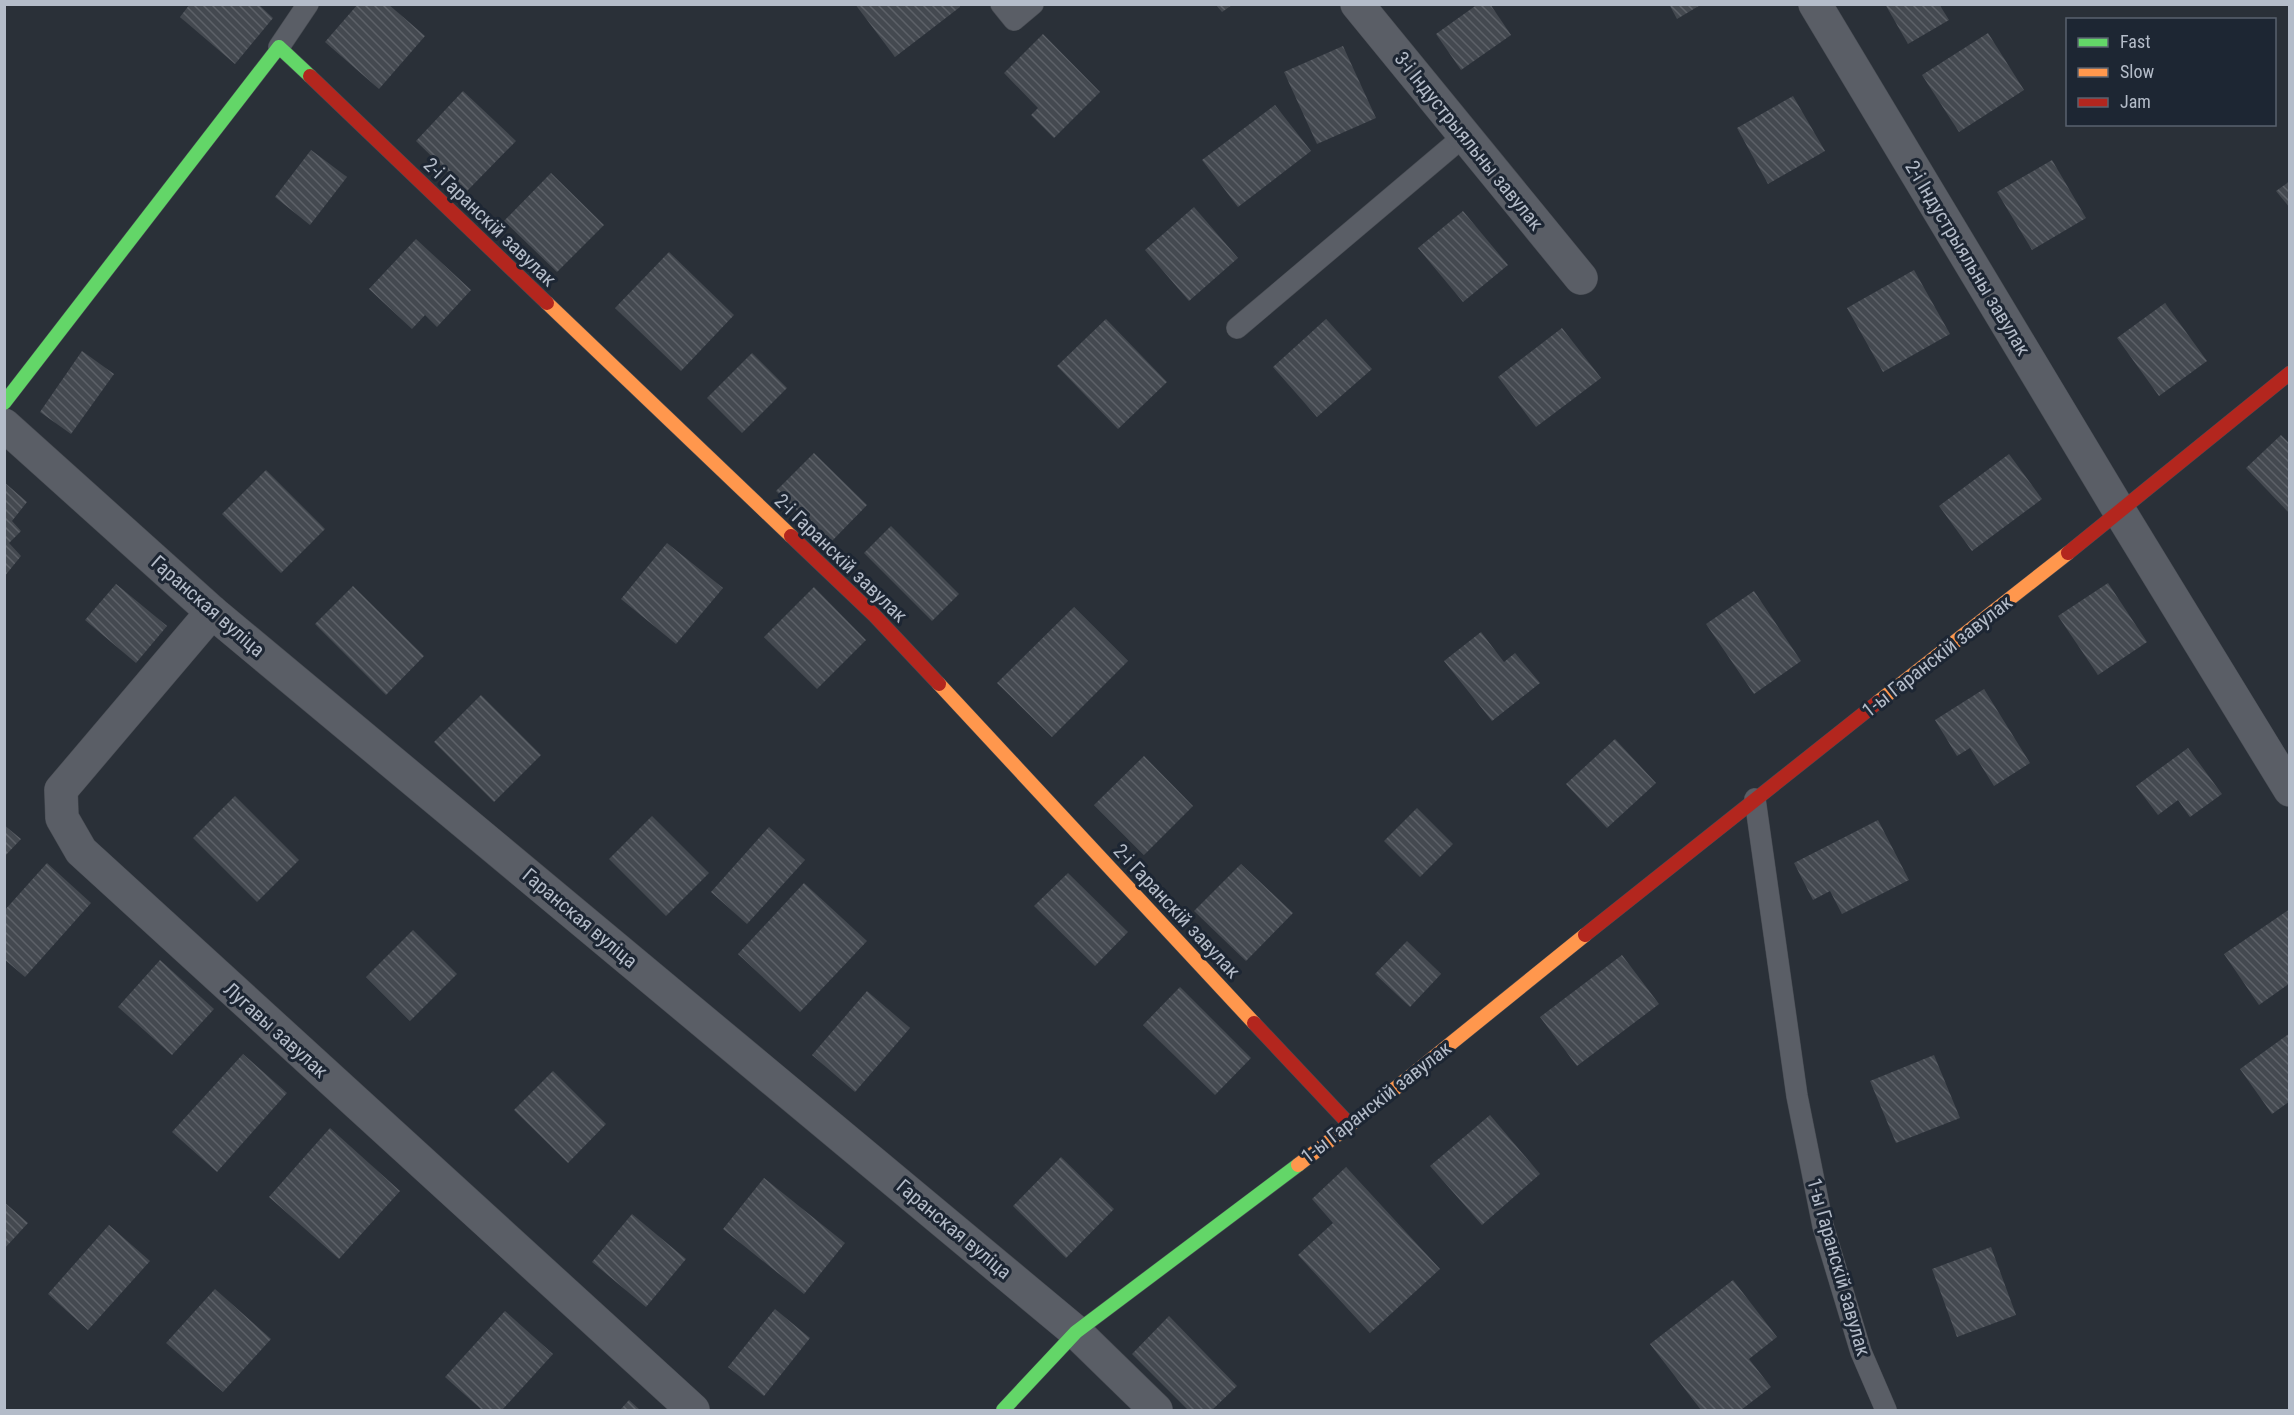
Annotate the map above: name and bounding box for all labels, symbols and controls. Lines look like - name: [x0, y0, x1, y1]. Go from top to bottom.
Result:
- legend: [2066, 18, 2276, 126]
- text: Fast: [2120, 31, 2151, 52]
- street label: 3-і Індустрыяльны завулак: [1390, 47, 1549, 235]
- text: Slow: [2120, 61, 2155, 82]
- text: Jam: [2120, 91, 2151, 112]
- street label: 2-і Гаранскій завулак: [419, 153, 562, 292]
- street label: 2-і Індустрыяльны завулак: [1900, 156, 2036, 360]
- street label: 2-і Гаранскій завулак: [770, 489, 913, 628]
- street label: Гаранская вуліца: [146, 550, 270, 662]
- street label: 1-ы Гаранскій завулак: [1857, 590, 2017, 722]
- street label: 2-і Гаранскій завулак: [1109, 839, 1246, 983]
- street label: Гаранская вуліца: [518, 863, 642, 973]
- street label: Лугавы завулак: [219, 977, 333, 1083]
- street label: 1-ы Гаранскій завулак: [1296, 1036, 1456, 1168]
- street label: Гаранская вуліца: [892, 1174, 1016, 1284]
- street label: 1-ы Гаранскій завулак: [1802, 1175, 1876, 1359]

